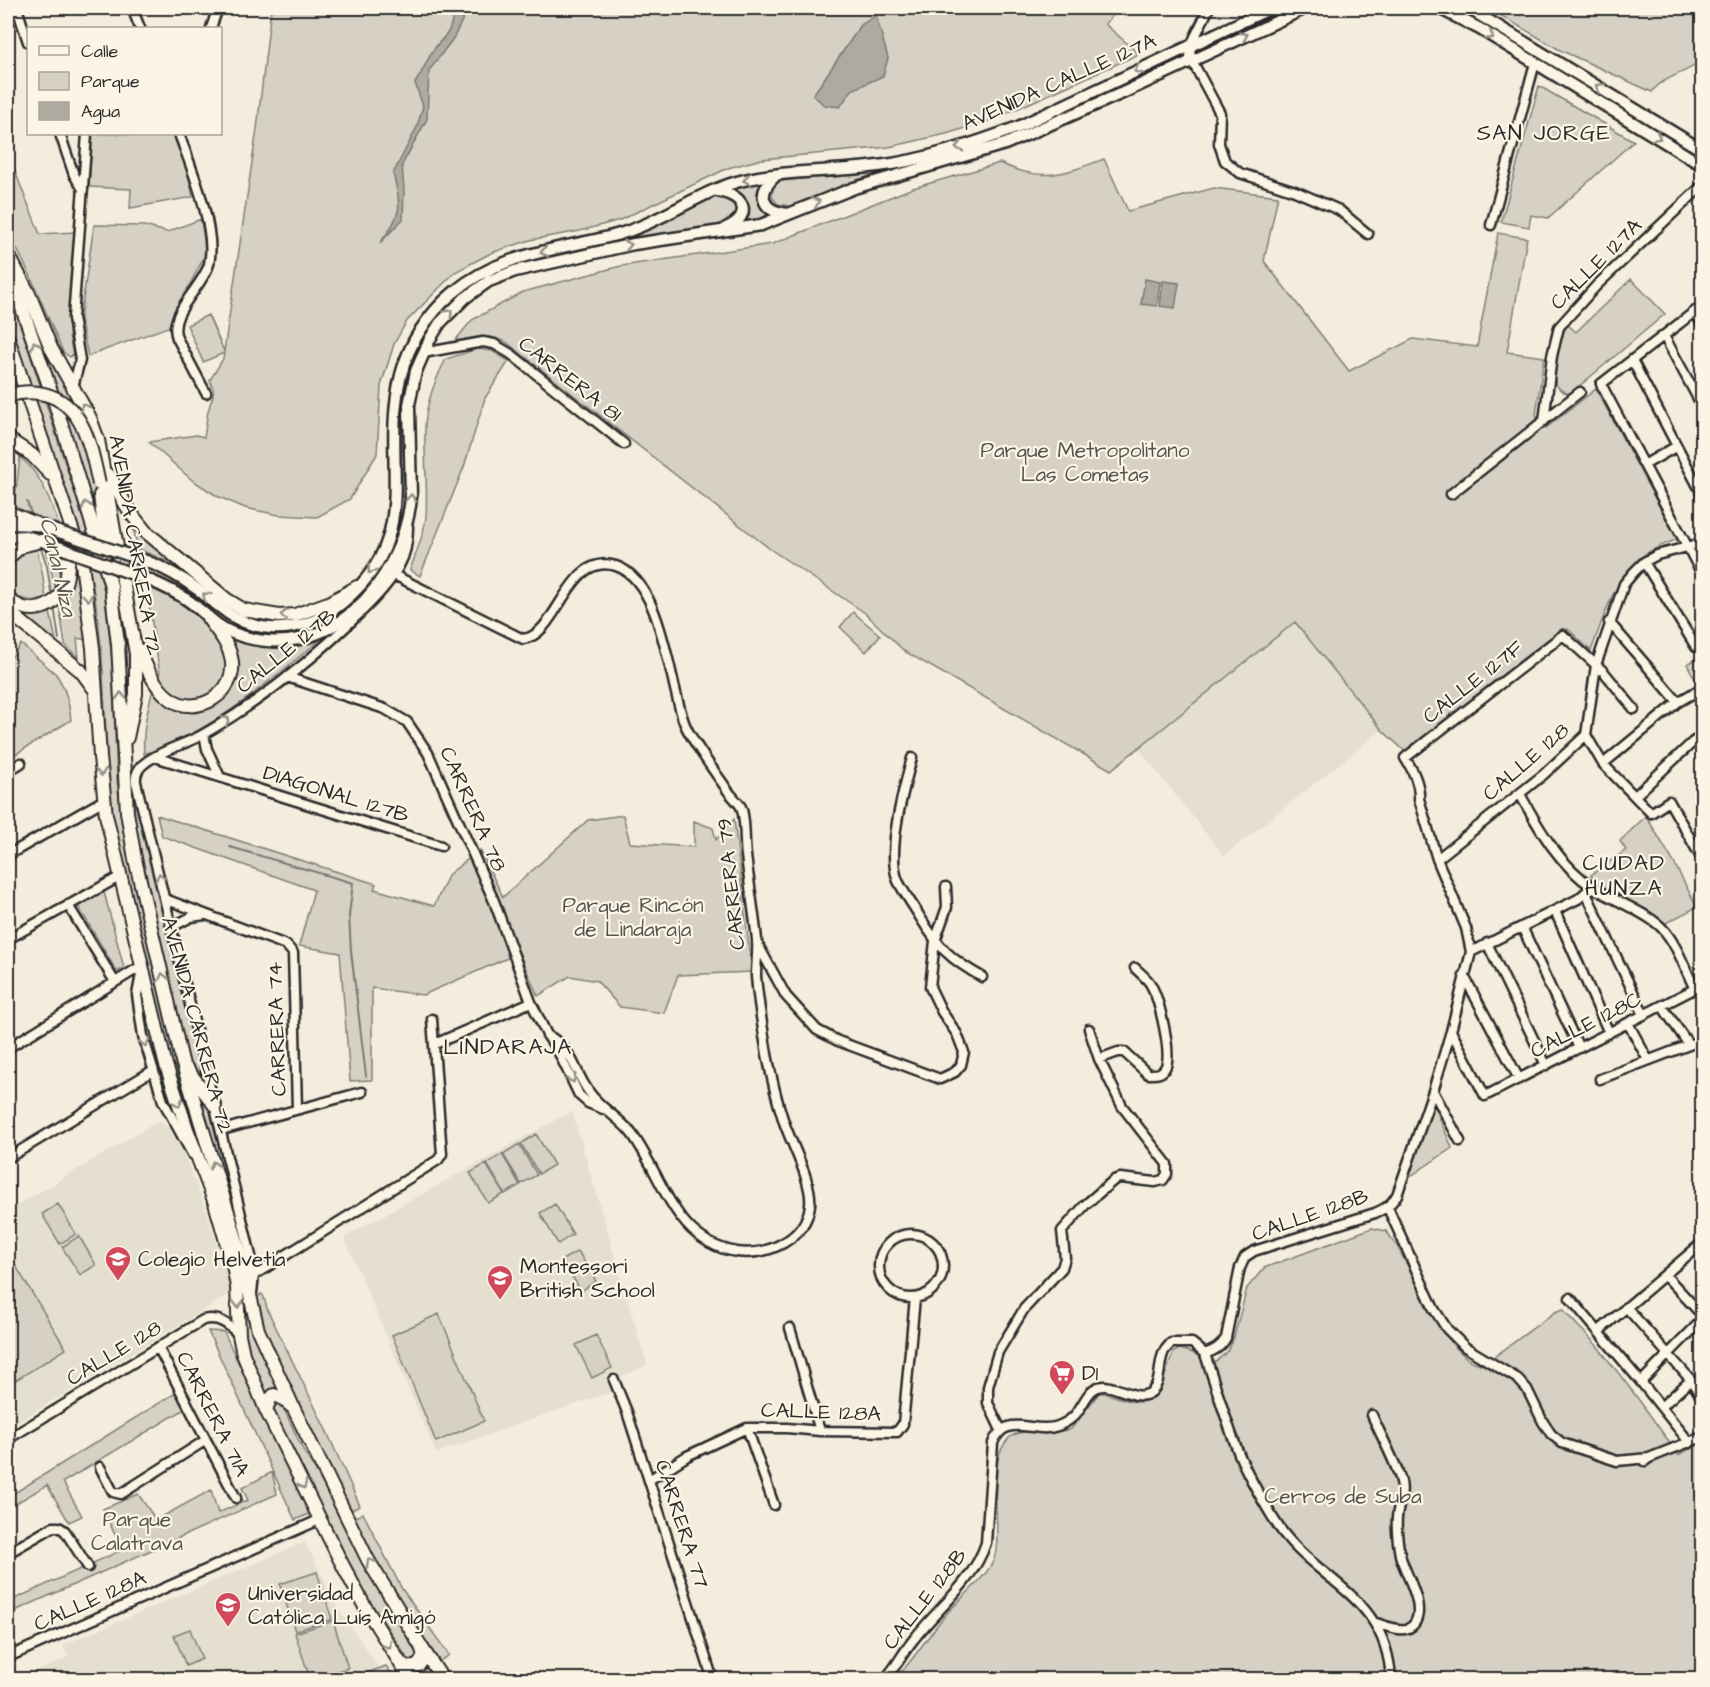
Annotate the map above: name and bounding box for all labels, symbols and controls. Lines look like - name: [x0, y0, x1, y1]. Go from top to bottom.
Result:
- street label: AVENIDA CALLE 127A: [957, 26, 1161, 138]
- legend: [27, 27, 222, 135]
- one-way arrow: [1484, 28, 1494, 40]
- one-way arrow: [1237, 32, 1248, 44]
- text: Calle: [81, 39, 119, 64]
- one-way arrow: [1134, 63, 1145, 75]
- text: Parque: [81, 69, 140, 94]
- one-way arrow: [1595, 83, 1606, 94]
- text: Agua: [81, 99, 120, 125]
- district label: SAN JORGE: [1477, 118, 1611, 149]
- one-way arrow: [1651, 129, 1661, 141]
- one-way arrow: [954, 139, 964, 152]
- one-way arrow: [742, 173, 752, 186]
- one-way arrow: [810, 197, 821, 209]
- street label: CALLE 127A: [1544, 211, 1649, 316]
- one-way arrow: [622, 239, 632, 252]
- one-way arrow: [539, 245, 549, 258]
- one-way arrow: [442, 310, 453, 320]
- street label: CARRERA 81: [512, 329, 628, 429]
- one-way arrow: [29, 340, 42, 351]
- one-way arrow: [80, 403, 91, 413]
- street label: AVENIDA CARRERA 72: [101, 433, 169, 657]
- park label: Parque Metropolitano Las Cometas: [981, 436, 1190, 489]
- one-way arrow: [404, 493, 417, 502]
- one-way arrow: [81, 500, 94, 511]
- water label: Canal Niza: [32, 515, 85, 621]
- one-way arrow: [367, 563, 378, 574]
- one-way arrow: [81, 592, 93, 601]
- one-way arrow: [202, 593, 213, 604]
- street label: CALLE 127B: [230, 602, 342, 700]
- one-way arrow: [279, 609, 288, 622]
- street label: CALLE 127F: [1417, 633, 1530, 730]
- one-way arrow: [115, 691, 128, 700]
- one-way arrow: [220, 715, 230, 727]
- street label: CALLE 128: [1476, 716, 1576, 808]
- street label: CARRERA 78: [432, 742, 514, 876]
- street label: DIAGONAL 127B: [260, 758, 412, 830]
- one-way arrow: [94, 767, 107, 776]
- street label: CARRERA 79: [710, 817, 752, 951]
- district label: CIUDAD HUNZA: [1583, 848, 1665, 904]
- one-way arrow: [155, 873, 167, 883]
- park label: Parque Rincón de Lindaraja: [562, 891, 704, 944]
- street label: AVENIDA CARRERA 72: [154, 913, 240, 1137]
- street label: CARRERA 74: [260, 961, 294, 1097]
- one-way arrow: [157, 972, 170, 982]
- street label: CALLE 128C: [1525, 984, 1647, 1065]
- district label: LINDARAJA: [443, 1032, 573, 1063]
- one-way arrow: [137, 1038, 150, 1048]
- one-way arrow: [564, 1073, 576, 1084]
- one-way arrow: [171, 1097, 183, 1108]
- one-way arrow: [209, 1160, 221, 1171]
- street label: CALLE 128B: [1248, 1181, 1372, 1248]
- school or university icon: Colegio Helvetia: [103, 1244, 133, 1282]
- place label: Colegio Helvetia: [138, 1245, 286, 1276]
- place label: Montessori British School: [520, 1252, 655, 1305]
- school or university icon: Montessori British School: [485, 1263, 515, 1301]
- one-way arrow: [231, 1299, 244, 1308]
- street label: CALLE 128: [61, 1313, 167, 1393]
- street label: CARRERA 71A: [169, 1347, 257, 1482]
- supermarket icon: D1: [1047, 1358, 1077, 1396]
- place label: D1: [1082, 1359, 1099, 1388]
- street label: CALLE 128A: [761, 1395, 882, 1429]
- street label: CARRERA 77: [648, 1456, 716, 1592]
- one-way arrow: [295, 1479, 307, 1490]
- park label: Cerros de Suba: [1264, 1482, 1422, 1511]
- park label: Parque Calatrava: [91, 1505, 183, 1558]
- street label: CALLE 128B: [876, 1542, 974, 1656]
- one-way arrow: [365, 1558, 377, 1568]
- street label: CALLE 128A: [29, 1563, 151, 1639]
- place label: Universidad Católica Luís Amigó: [248, 1579, 436, 1634]
- school or university icon: Universidad Católica Luís Amigó: [213, 1590, 243, 1628]
- one-way arrow: [380, 1638, 391, 1649]

